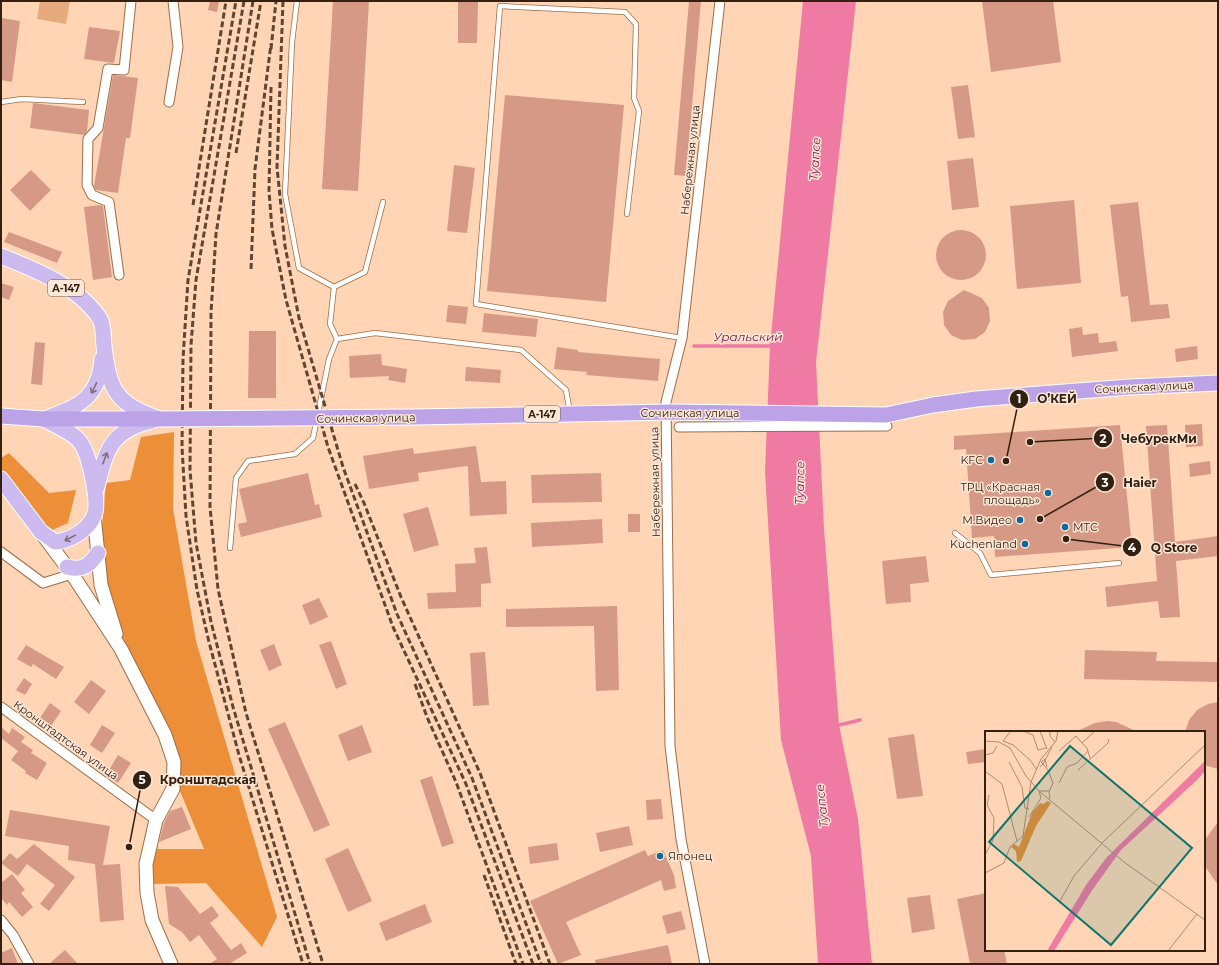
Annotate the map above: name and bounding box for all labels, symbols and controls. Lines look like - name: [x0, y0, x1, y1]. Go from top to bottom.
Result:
- street label: Набережная улица: [677, 104, 703, 216]
- water label: Туапсе: [805, 137, 824, 181]
- road number: А-147: [48, 280, 84, 296]
- water label: Уральский: [713, 329, 783, 344]
- street label: Сочинская улица: [1094, 377, 1194, 397]
- one-way arrow: [90, 382, 97, 394]
- callout: О’КЕЙ: [1009, 387, 1085, 411]
- text: 1: [1017, 391, 1021, 406]
- text: О’КЕЙ: [1037, 391, 1077, 406]
- road number: А-147: [524, 406, 560, 422]
- street label: Сочинская улица: [641, 406, 739, 420]
- street label: Сочинская улица: [316, 410, 416, 426]
- callout: ЧебурекМи: [1093, 426, 1205, 450]
- street label: Набережная улица: [647, 427, 663, 537]
- text: 2: [1099, 431, 1107, 446]
- text: ЧебурекМи: [1121, 431, 1197, 446]
- one-way arrow: [101, 453, 109, 465]
- place label: KFC: [961, 453, 983, 467]
- marker: KFC: [986, 455, 996, 465]
- water label: Туапсе: [792, 461, 807, 505]
- callout: Haier: [1095, 470, 1165, 494]
- text: 3: [1100, 475, 1109, 490]
- text: Haier: [1123, 475, 1157, 490]
- place label: ТРЦ «Красная площадь»: [960, 480, 1040, 507]
- marker: ТРЦ «Красная площадь»: [1043, 488, 1053, 498]
- place label: М.Видео: [962, 513, 1012, 527]
- marker: М.Видео: [1015, 515, 1025, 525]
- place label: МТС: [1073, 520, 1098, 534]
- marker: МТС: [1060, 522, 1070, 532]
- one-way arrow: [64, 535, 76, 542]
- callout: Q Store: [1122, 535, 1205, 559]
- place label: Kuchenland: [950, 537, 1017, 551]
- marker: Kuchenland: [1020, 539, 1030, 549]
- text: 4: [1128, 540, 1137, 555]
- text: Q Store: [1151, 540, 1198, 555]
- street label: Кронштадтская улица: [11, 697, 121, 783]
- inset map: [985, 731, 1205, 951]
- callout: Кронштадская: [132, 768, 264, 792]
- text: 5: [138, 772, 146, 787]
- text: Кронштадская: [160, 772, 256, 787]
- water label: Туапсе: [812, 783, 831, 829]
- place label: Японец: [668, 849, 713, 863]
- marker: Японец: [655, 851, 665, 861]

